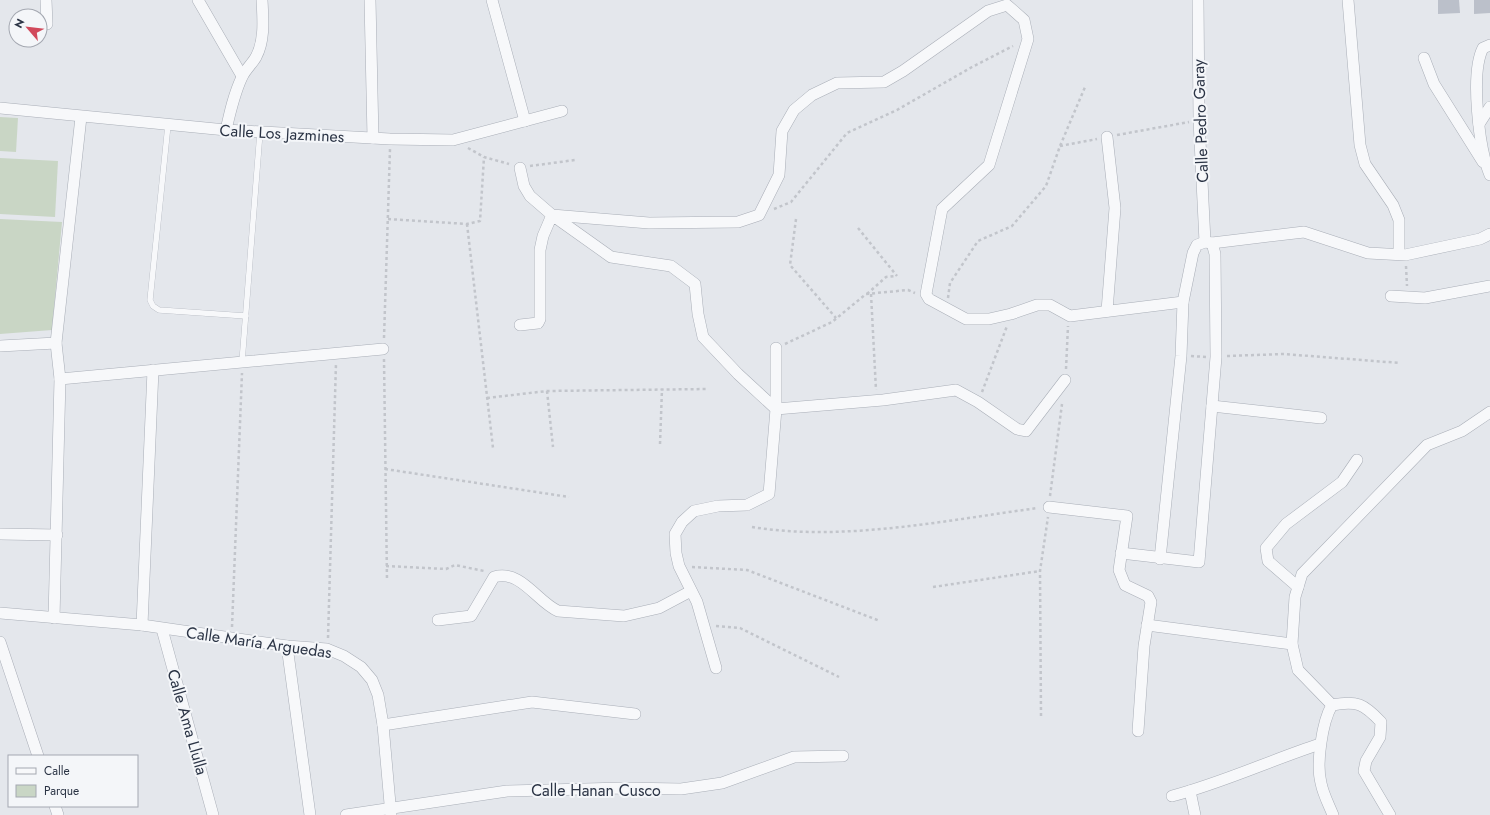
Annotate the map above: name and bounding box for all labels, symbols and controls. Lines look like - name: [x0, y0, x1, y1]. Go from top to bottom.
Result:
- north arrow: [8, 8, 48, 48]
- text: N: [10, 16, 28, 31]
- street label: Calle Pedro Garay: [1187, 58, 1214, 183]
- street label: Calle Los Jazmines: [219, 119, 345, 148]
- street label: Calle María Arguedas: [185, 621, 333, 664]
- street label: Calle Ama Llulla: [161, 667, 214, 778]
- legend: [8, 755, 138, 807]
- text: Calle: [44, 762, 70, 780]
- street label: Calle Hanan Cusco: [531, 779, 661, 802]
- text: Parque: [44, 782, 79, 800]

